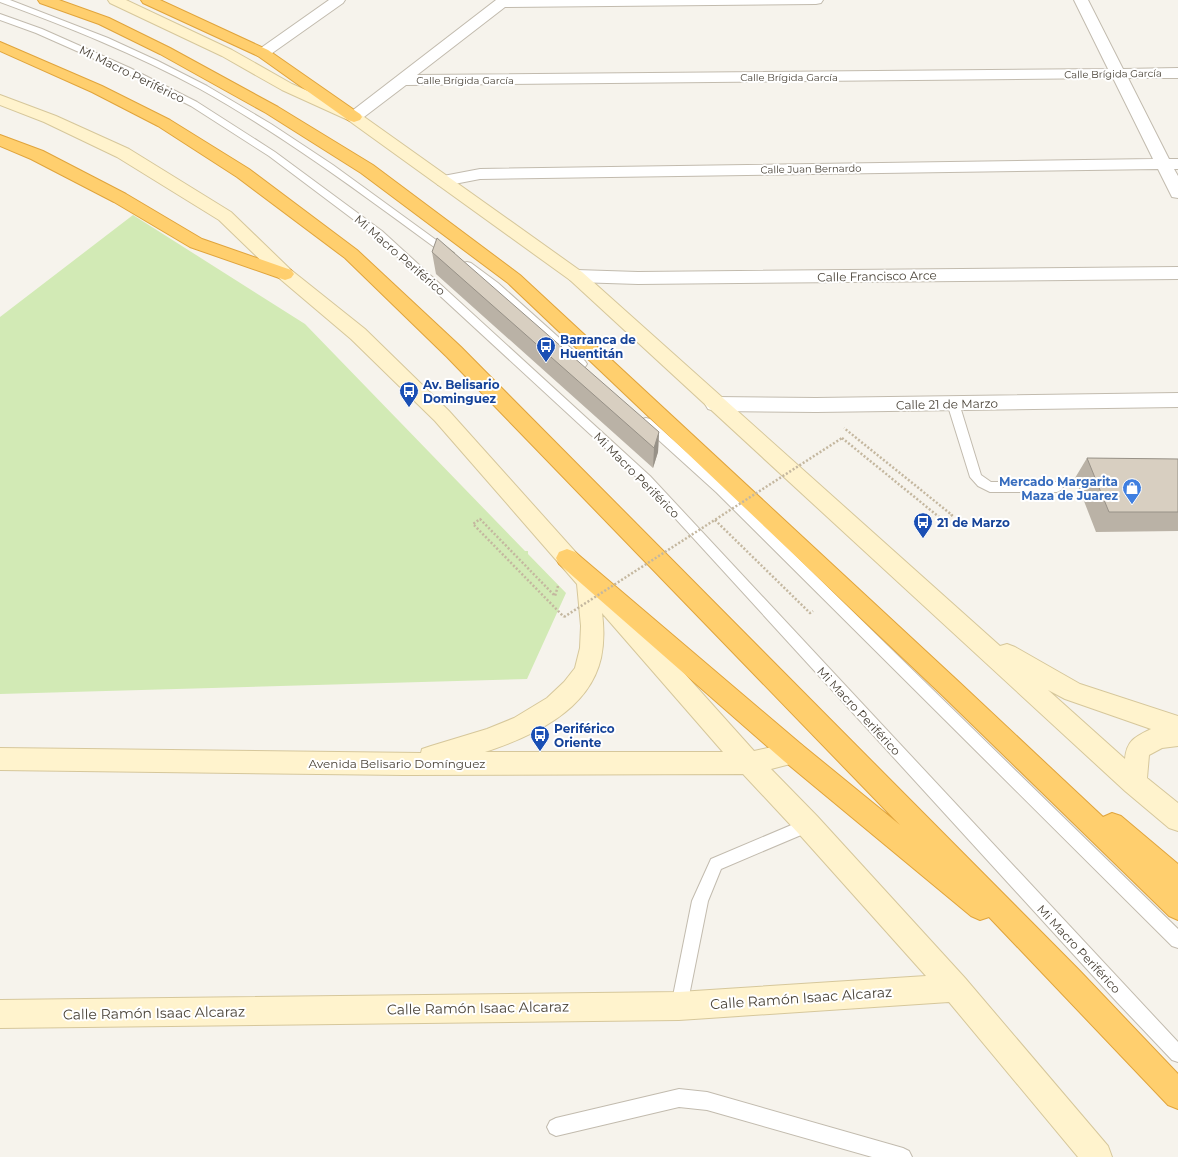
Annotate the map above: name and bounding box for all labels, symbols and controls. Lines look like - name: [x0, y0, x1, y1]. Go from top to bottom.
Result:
- street label: Mi Macro Periférico: [77, 42, 187, 106]
- street label: Calle Brígida García: [1064, 67, 1162, 81]
- street label: Calle Brígida García: [740, 71, 838, 84]
- street label: Calle Brígida García: [416, 74, 514, 87]
- street label: Calle Juan Bernardo: [760, 162, 862, 176]
- street label: Mi Macro Periférico: [352, 211, 448, 299]
- street label: Calle Francisco Arce: [817, 267, 937, 285]
- place label: Barranca de Huentitán: [560, 332, 636, 361]
- bus stop icon: Barranca de Huentitán: [535, 335, 557, 363]
- place label: Av. Belisario Dominguez: [422, 377, 500, 406]
- bus stop icon: Av. Belisario Dominguez: [398, 380, 420, 408]
- street label: Calle 21 de Marzo: [896, 396, 998, 412]
- street label: Mi Macro Periférico: [591, 429, 683, 521]
- place label: Mercado Margarita Maza de Juarez: [999, 474, 1118, 503]
- shop icon: Mercado Margarita Maza de Juarez: [1121, 477, 1143, 505]
- bus stop icon: 21 de Marzo: [912, 511, 934, 539]
- place label: 21 de Marzo: [937, 515, 1010, 530]
- street label: Mi Macro Periférico: [814, 664, 904, 758]
- place label: Periférico Oriente: [554, 721, 615, 750]
- bus stop icon: Periférico Oriente: [529, 724, 551, 752]
- street label: Avenida Belisario Domínguez: [309, 756, 485, 771]
- street label: Mi Macro Periférico: [1034, 902, 1124, 996]
- street label: Calle Ramón Isaac Alcaraz: [709, 983, 893, 1013]
- street label: Calle Ramón Isaac Alcaraz: [387, 997, 569, 1019]
- street label: Calle Ramón Isaac Alcaraz: [63, 1002, 245, 1024]

